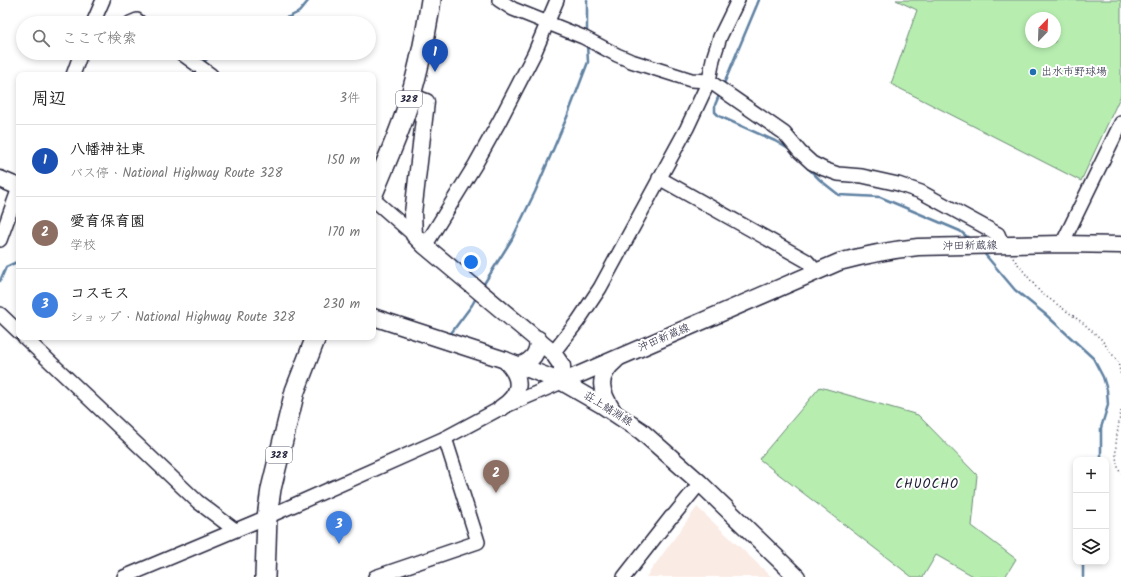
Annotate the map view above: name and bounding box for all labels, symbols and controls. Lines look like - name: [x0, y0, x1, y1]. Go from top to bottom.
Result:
- north arrow: [1025, 12, 1061, 48]
- search box: [16, 16, 376, 60]
- icon: search: [30, 27, 52, 49]
- text: ここで検索: [62, 27, 137, 51]
- pin: 1: [422, 39, 448, 72]
- place label: 出水市野球場: [1041, 63, 1107, 81]
- marker: 出水市野球場: [1028, 67, 1038, 77]
- text: 周辺: [32, 86, 66, 113]
- text: 3件: [340, 88, 360, 109]
- road number: 328: [396, 91, 422, 107]
- text: 八幡神社東: [70, 138, 145, 162]
- text: 1: [43, 150, 47, 171]
- text: 150 m: [327, 150, 360, 171]
- text: バス停 · National Highway Route 328: [70, 163, 283, 184]
- text: 愛育保育園: [70, 210, 145, 234]
- text: 2: [41, 222, 49, 243]
- text: 170 m: [328, 222, 360, 243]
- text: 学校: [70, 235, 96, 256]
- street label: 沖田新蔵線: [942, 237, 998, 255]
- your location: [461, 252, 481, 272]
- text: コスモス: [70, 282, 129, 306]
- text: 3: [41, 294, 49, 315]
- text: 230 m: [323, 294, 360, 315]
- text: ショップ · National Highway Route 328: [70, 307, 295, 328]
- street label: 沖田新蔵線: [635, 319, 693, 357]
- street label: 荘上鯖淵線: [580, 387, 636, 431]
- road number: 328: [266, 447, 292, 463]
- map controls: [1073, 457, 1109, 565]
- button: +: [1073, 457, 1109, 493]
- pin: 2: [483, 460, 509, 493]
- district label: CHUOCHO: [895, 474, 959, 495]
- button: −: [1073, 493, 1109, 529]
- pin: 3: [326, 511, 352, 544]
- button: layers: [1073, 529, 1109, 565]

